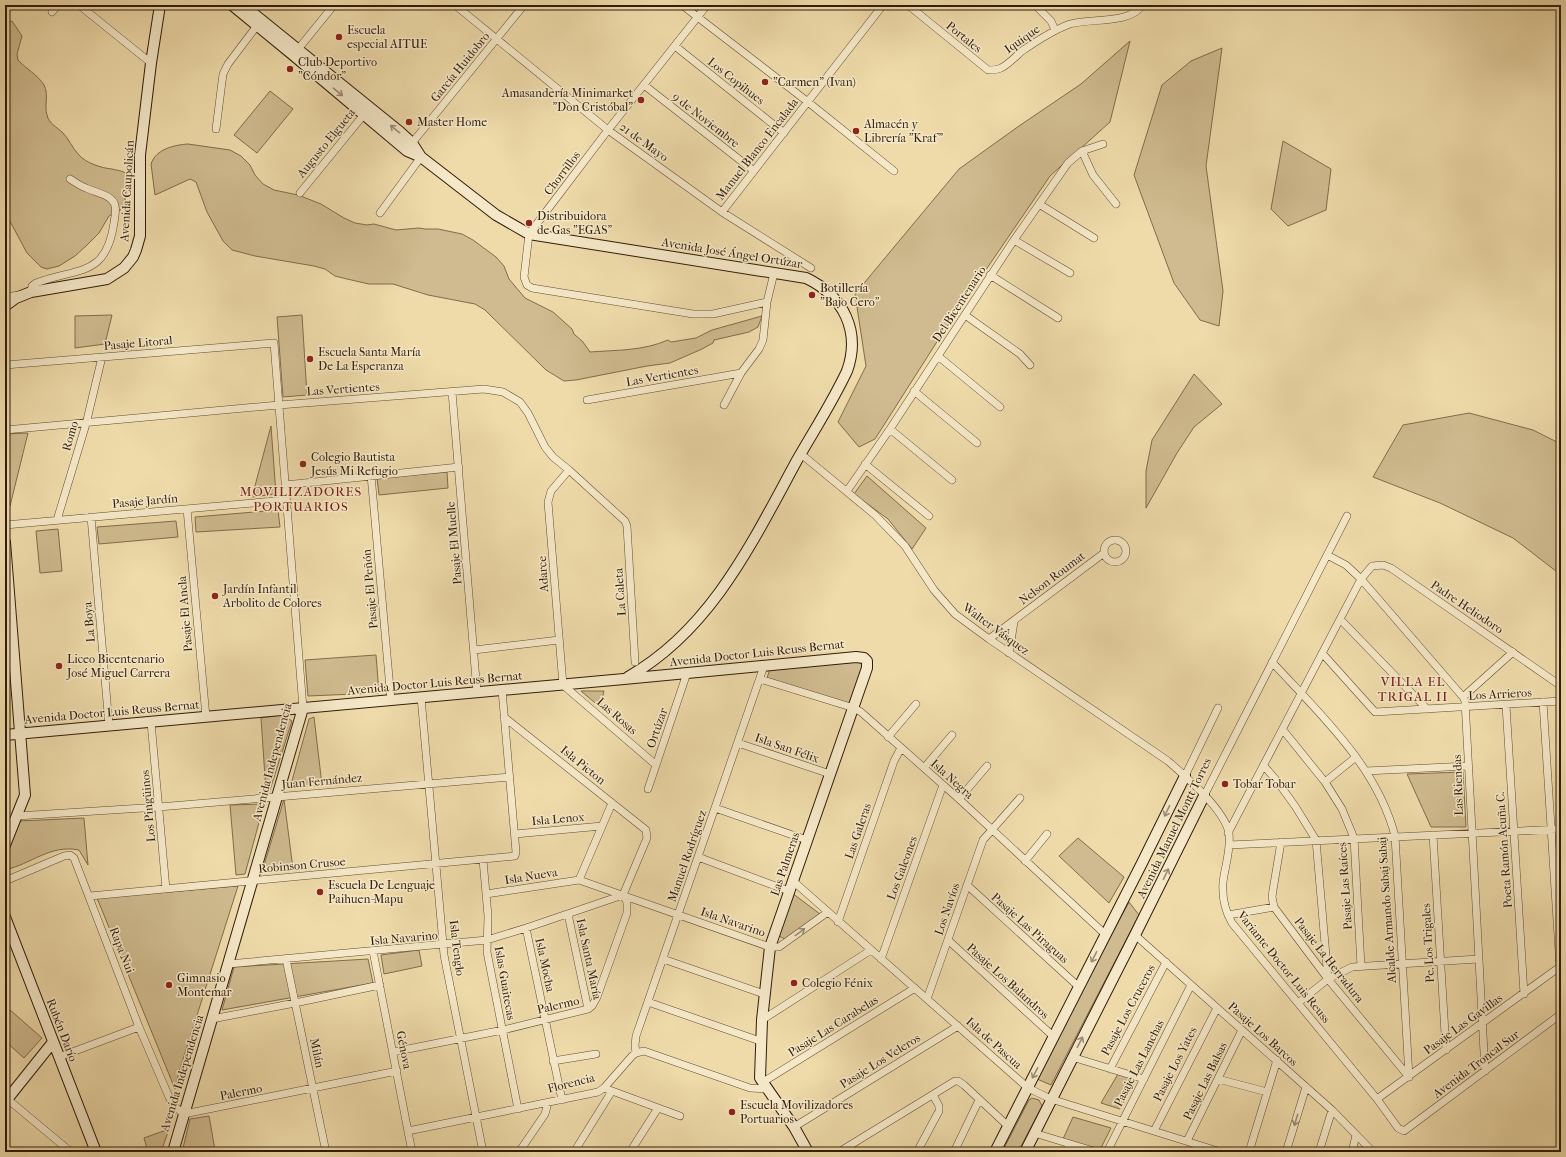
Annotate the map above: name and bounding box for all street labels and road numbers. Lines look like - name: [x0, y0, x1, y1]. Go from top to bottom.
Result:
- street label: Portales: [943, 18, 985, 56]
- street label: Iquique: [1002, 22, 1042, 56]
- street label: García Huidobro: [428, 29, 492, 105]
- street label: Los Copihues: [705, 54, 768, 108]
- street label: 9 de Noviembre: [670, 89, 742, 151]
- street label: Manuel Blanco Encalada: [713, 95, 801, 203]
- street label: Augusto Elgueta: [293, 105, 358, 181]
- street label: 21 de Mayo: [617, 120, 671, 164]
- street label: Avenida Caupolicán: [117, 140, 137, 243]
- street label: Chorrillos: [541, 148, 583, 198]
- street label: Avenida José Ángel Ortúzar: [660, 234, 804, 271]
- street label: Del Bicentenario: [929, 263, 989, 345]
- street label: Pasaje Litoral: [103, 333, 174, 353]
- street label: Las Vertientes: [625, 363, 700, 389]
- street label: Las Vertientes: [306, 379, 381, 399]
- street label: Romo: [59, 419, 81, 453]
- street label: Pasaje Jardín: [112, 491, 179, 511]
- street label: Pasaje El Muelle: [443, 501, 465, 585]
- street label: Pasaje El Peñón: [360, 548, 380, 630]
- street label: Nelson Roumat: [1016, 548, 1088, 607]
- street label: Adarce: [535, 555, 551, 594]
- street label: La Caleta: [611, 567, 629, 616]
- street label: Pasaje El Ancla: [175, 575, 195, 653]
- street label: Padre Heliodoro: [1428, 578, 1506, 636]
- street label: Walter Vásquez: [959, 600, 1033, 658]
- street label: La Boya: [80, 601, 98, 643]
- street label: Avenida Doctor Luis Reuss Bernat: [668, 637, 846, 669]
- street label: Avenida Doctor Luis Reuss Bernat: [346, 668, 524, 698]
- street label: Los Arrieros: [1468, 685, 1533, 703]
- street label: Las Rosas: [594, 695, 640, 738]
- street label: Avenida Doctor Luis Reuss Bernat: [23, 697, 201, 727]
- street label: Avenida Independencia: [249, 701, 295, 823]
- street label: Ortúzar: [644, 705, 671, 750]
- street label: Isla San Félix: [753, 730, 822, 766]
- street label: Isla Picton: [558, 743, 608, 787]
- street label: Las Riendas: [1450, 754, 1466, 816]
- street label: Avenida Manuel Montt Torres: [1133, 755, 1214, 901]
- street label: Isla Negra: [928, 756, 977, 802]
- street label: Los Pingüinos: [138, 769, 158, 843]
- street label: Juan Fernández: [280, 770, 364, 792]
- street label: Poeta Ramón Acuña C.: [1493, 791, 1515, 909]
- street label: Las Galeras: [842, 801, 874, 861]
- street label: Manuel Rodríguez: [665, 808, 710, 904]
- street label: Isla Lenox: [531, 810, 586, 828]
- street label: Las Palmeras: [768, 830, 803, 898]
- street label: Los Galeones: [884, 834, 920, 902]
- street label: Alcalde Armando Sabaj Sabaj: [1375, 836, 1399, 985]
- street label: Pasaje Las Raíces: [1335, 841, 1355, 930]
- street label: Robinson Crusoe: [258, 854, 346, 876]
- street label: Isla Nueva: [504, 865, 559, 887]
- street label: Los Navíos: [931, 880, 963, 937]
- street label: Pasaje Las Piraguas: [989, 890, 1072, 967]
- street label: Pe. Los Trigales: [1419, 902, 1437, 983]
- street label: Isla Navarino: [699, 904, 767, 940]
- street label: Variante Doctor Luis Reuss: [1234, 908, 1334, 1026]
- street label: Pasaje La Herradura: [1291, 914, 1367, 1006]
- street label: Isla Santa María: [574, 917, 604, 1001]
- street label: Isla Tenglo: [447, 919, 467, 977]
- street label: Rapa Nui: [107, 925, 137, 975]
- street label: Isla Navarino: [370, 928, 438, 948]
- street label: Isla Mocha: [532, 937, 558, 994]
- street label: Pasaje Los Balandros: [964, 940, 1052, 1022]
- street label: Islas Guaitecas: [492, 945, 518, 1022]
- street label: Pasaje Los Cruceros: [1098, 962, 1158, 1058]
- street label: Pasaje Las Gavillas: [1421, 990, 1506, 1057]
- street label: Pasaje Las Carabelas: [785, 992, 881, 1059]
- street label: Palermo: [535, 993, 581, 1017]
- street label: Rubén Darío: [44, 997, 80, 1063]
- street label: Pasaje Los Barcos: [1225, 999, 1301, 1069]
- street label: Avenida Independencia: [157, 1012, 207, 1134]
- street label: Isla de Pascua: [963, 1014, 1025, 1072]
- street label: Pasaje Las Lanchas: [1111, 1017, 1167, 1109]
- street label: Pasaje Los Yates: [1150, 1024, 1200, 1104]
- street label: Avenida Troncal Sur: [1429, 1026, 1523, 1102]
- street label: Génova: [393, 1030, 415, 1071]
- street label: Pasaje Los Veleros: [837, 1030, 923, 1091]
- street label: Milán: [307, 1037, 327, 1069]
- street label: Pasaje Las Balsas: [1180, 1039, 1230, 1122]
- street label: Florencia: [546, 1070, 596, 1096]
- street label: Palermo: [219, 1081, 263, 1103]

